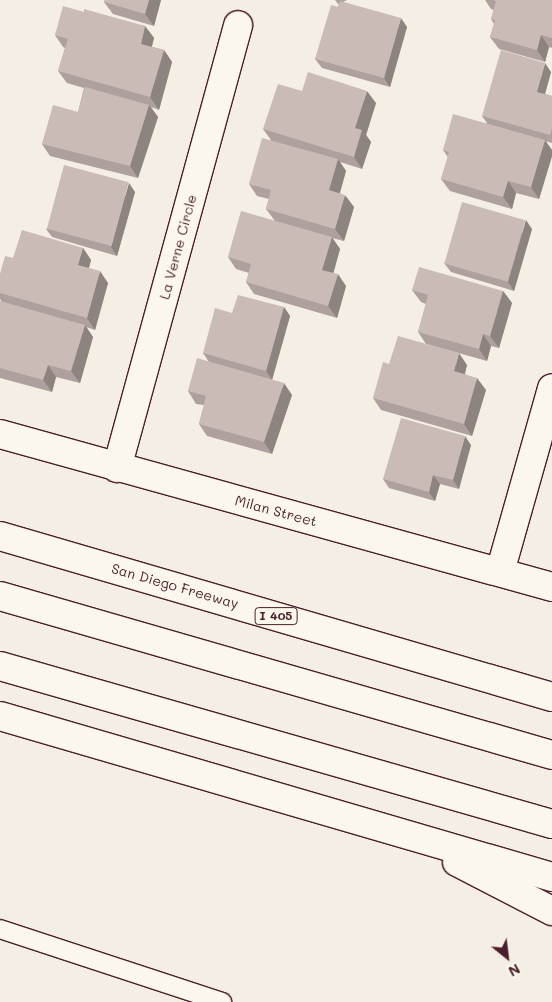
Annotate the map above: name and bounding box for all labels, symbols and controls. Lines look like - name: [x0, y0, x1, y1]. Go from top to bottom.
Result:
- street label: La Verne Circle: [156, 193, 200, 301]
- street label: Milan Street: [233, 492, 319, 530]
- street label: San Diego Freeway: [110, 560, 240, 612]
- road number: I 405: [254, 606, 298, 626]
- north arrow: [482, 932, 532, 982]
- text: N: [505, 960, 524, 981]

